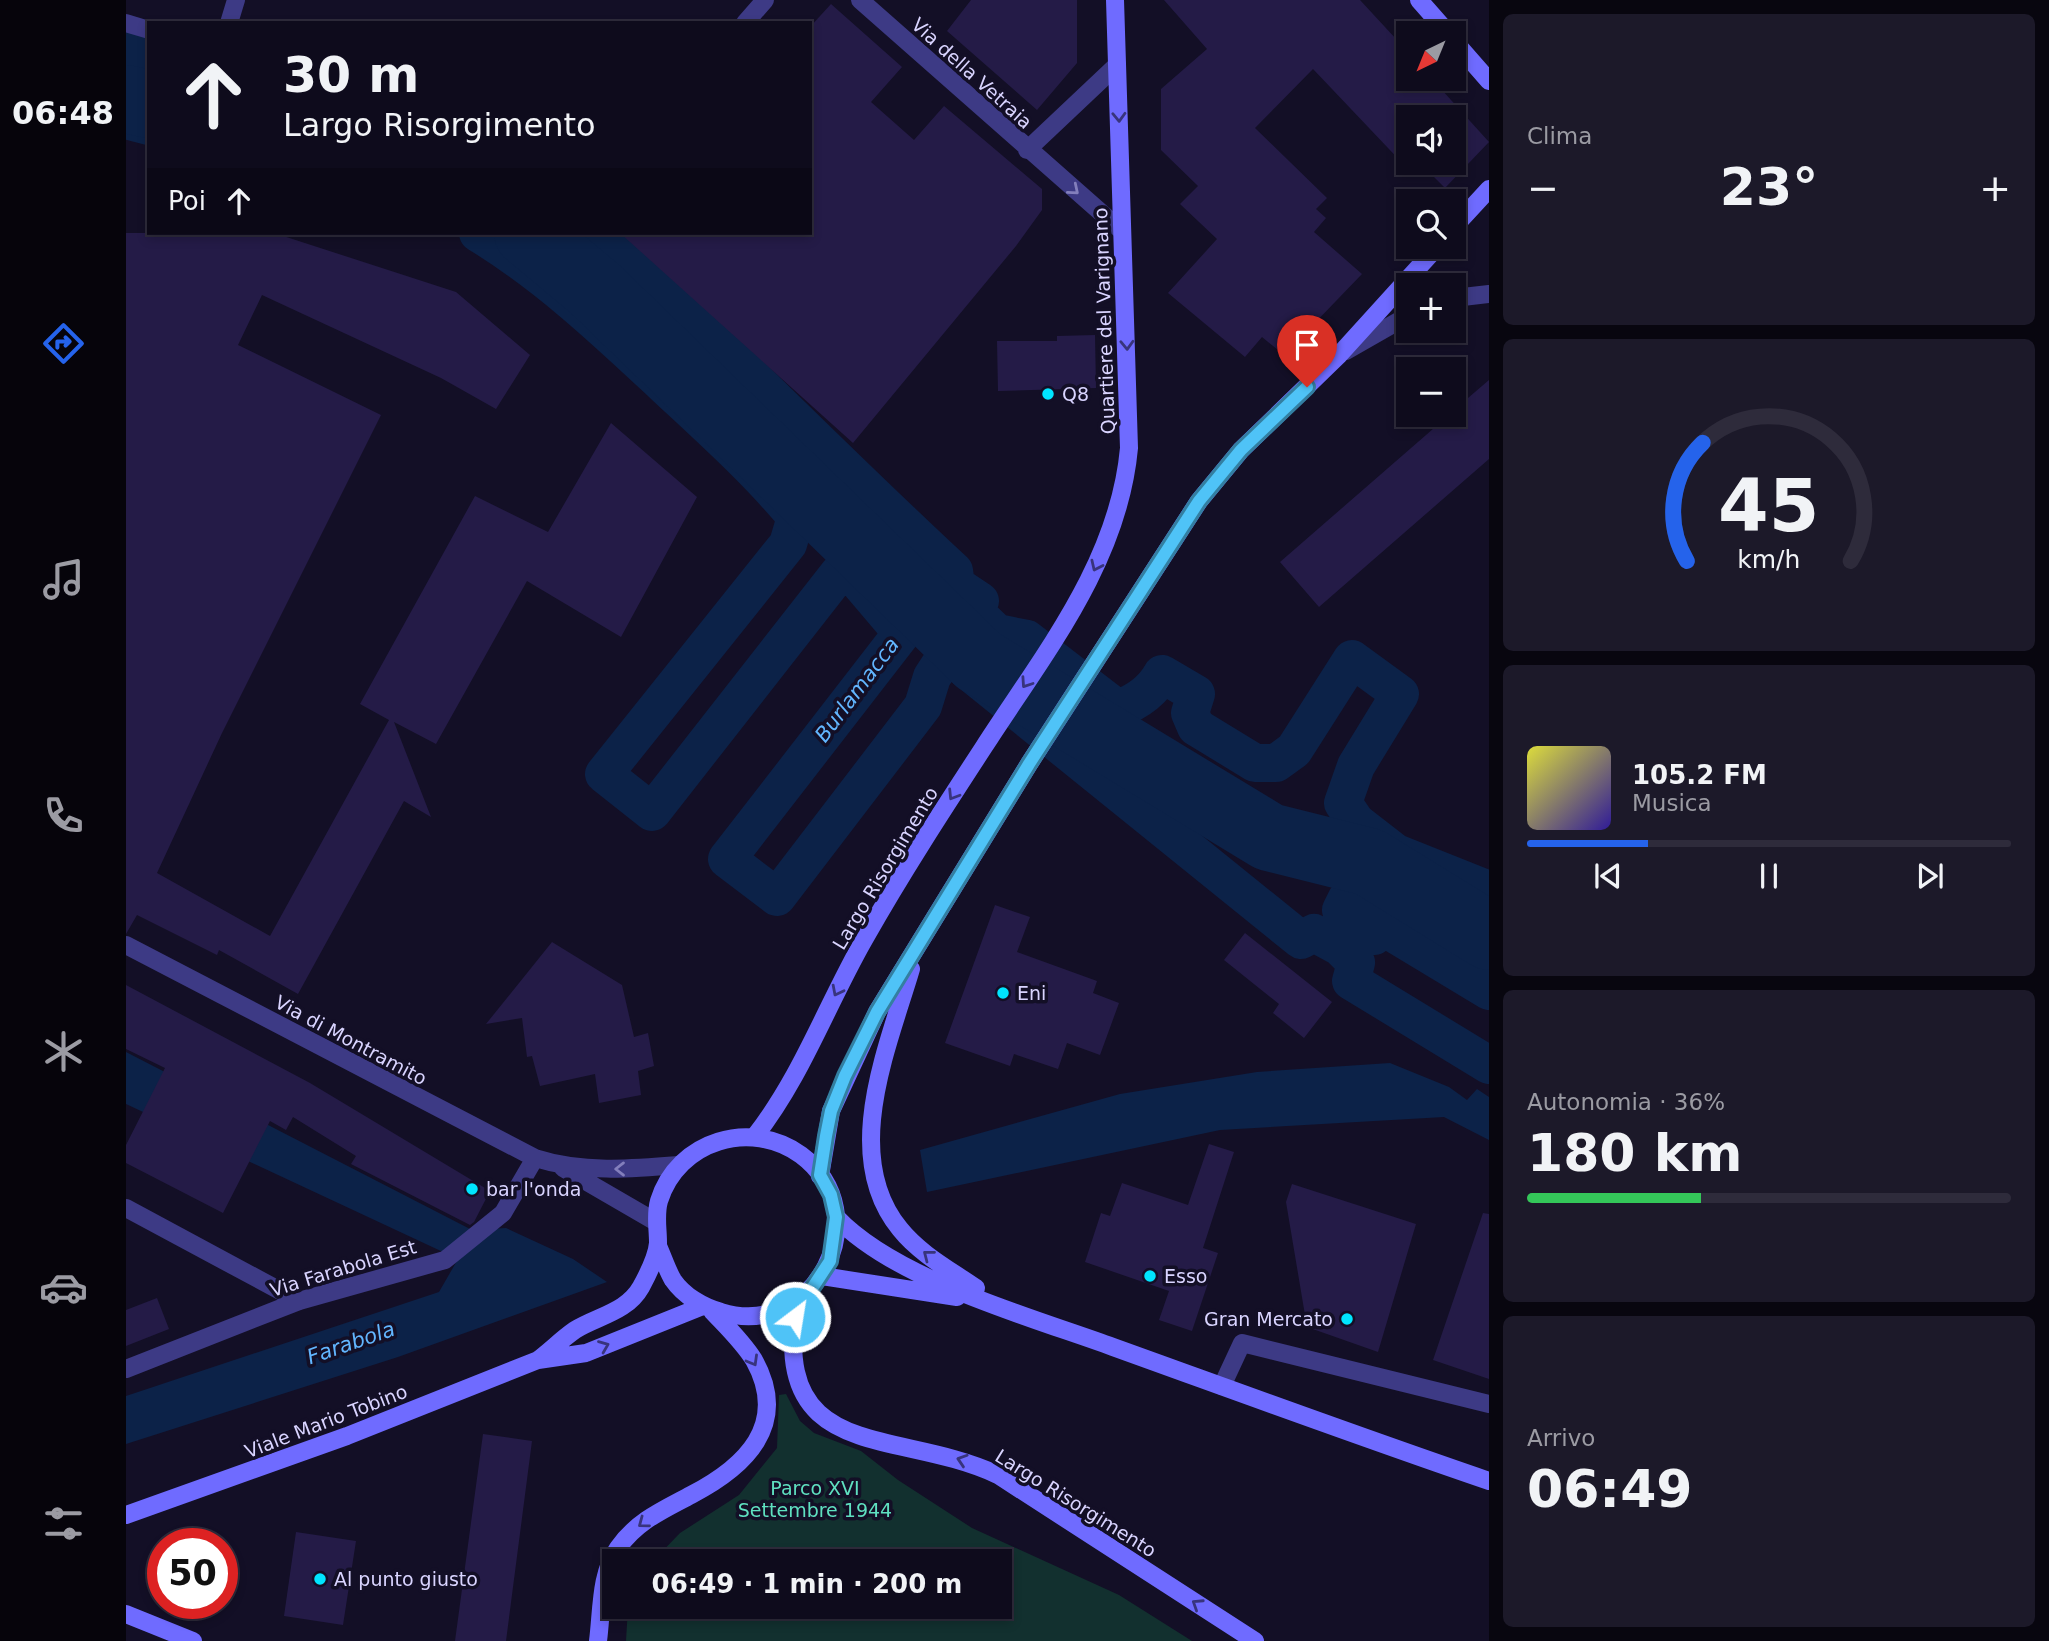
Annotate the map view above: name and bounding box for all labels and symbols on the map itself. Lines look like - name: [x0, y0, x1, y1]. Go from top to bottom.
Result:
- street label: Via della Vetraia: [907, 13, 1037, 133]
- north arrow: [1396, 21, 1466, 91]
- one-way arrow: [1111, 112, 1126, 123]
- one-way arrow: [1066, 182, 1079, 194]
- street label: Quartiere del Varignano: [1089, 207, 1119, 435]
- pin: [1277, 315, 1337, 387]
- one-way arrow: [1119, 340, 1135, 350]
- place label: Q8: [1062, 383, 1089, 405]
- marker: Q8: [1040, 386, 1056, 402]
- one-way arrow: [1090, 559, 1104, 571]
- water label: Burlamacca: [810, 633, 904, 747]
- one-way arrow: [1022, 675, 1035, 688]
- street label: Largo Risorgimento: [828, 783, 942, 953]
- one-way arrow: [949, 788, 962, 801]
- place label: Eni: [1017, 982, 1046, 1004]
- one-way arrow: [831, 984, 845, 996]
- marker: Eni: [995, 985, 1011, 1001]
- street label: Via di Montramito: [271, 991, 431, 1089]
- one-way arrow: [614, 1161, 624, 1177]
- place label: bar l'onda: [486, 1178, 581, 1200]
- marker: bar l'onda: [464, 1181, 480, 1197]
- street label: Via Farabola Est: [267, 1235, 419, 1301]
- one-way arrow: [924, 1250, 936, 1263]
- place label: Esso: [1164, 1265, 1207, 1287]
- marker: Esso: [1142, 1268, 1158, 1284]
- position arrow: [758, 1280, 832, 1354]
- place label: Gran Mercato: [1204, 1308, 1333, 1330]
- marker: Gran Mercato: [1339, 1311, 1355, 1327]
- water label: Farabola: [304, 1317, 398, 1369]
- one-way arrow: [598, 1340, 610, 1354]
- one-way arrow: [745, 1353, 758, 1366]
- street label: Viale Mario Tobino: [242, 1380, 410, 1462]
- street label: Largo Risorgimento: [991, 1445, 1161, 1561]
- one-way arrow: [956, 1454, 969, 1468]
- park label: Parco XVI Settembre 1944: [738, 1477, 892, 1521]
- one-way arrow: [638, 1514, 650, 1527]
- speed limit sign: 50: [147, 1528, 238, 1619]
- place label: Al punto giusto: [334, 1568, 478, 1590]
- marker: Al punto giusto: [312, 1571, 328, 1587]
- one-way arrow: [1192, 1600, 1205, 1613]

